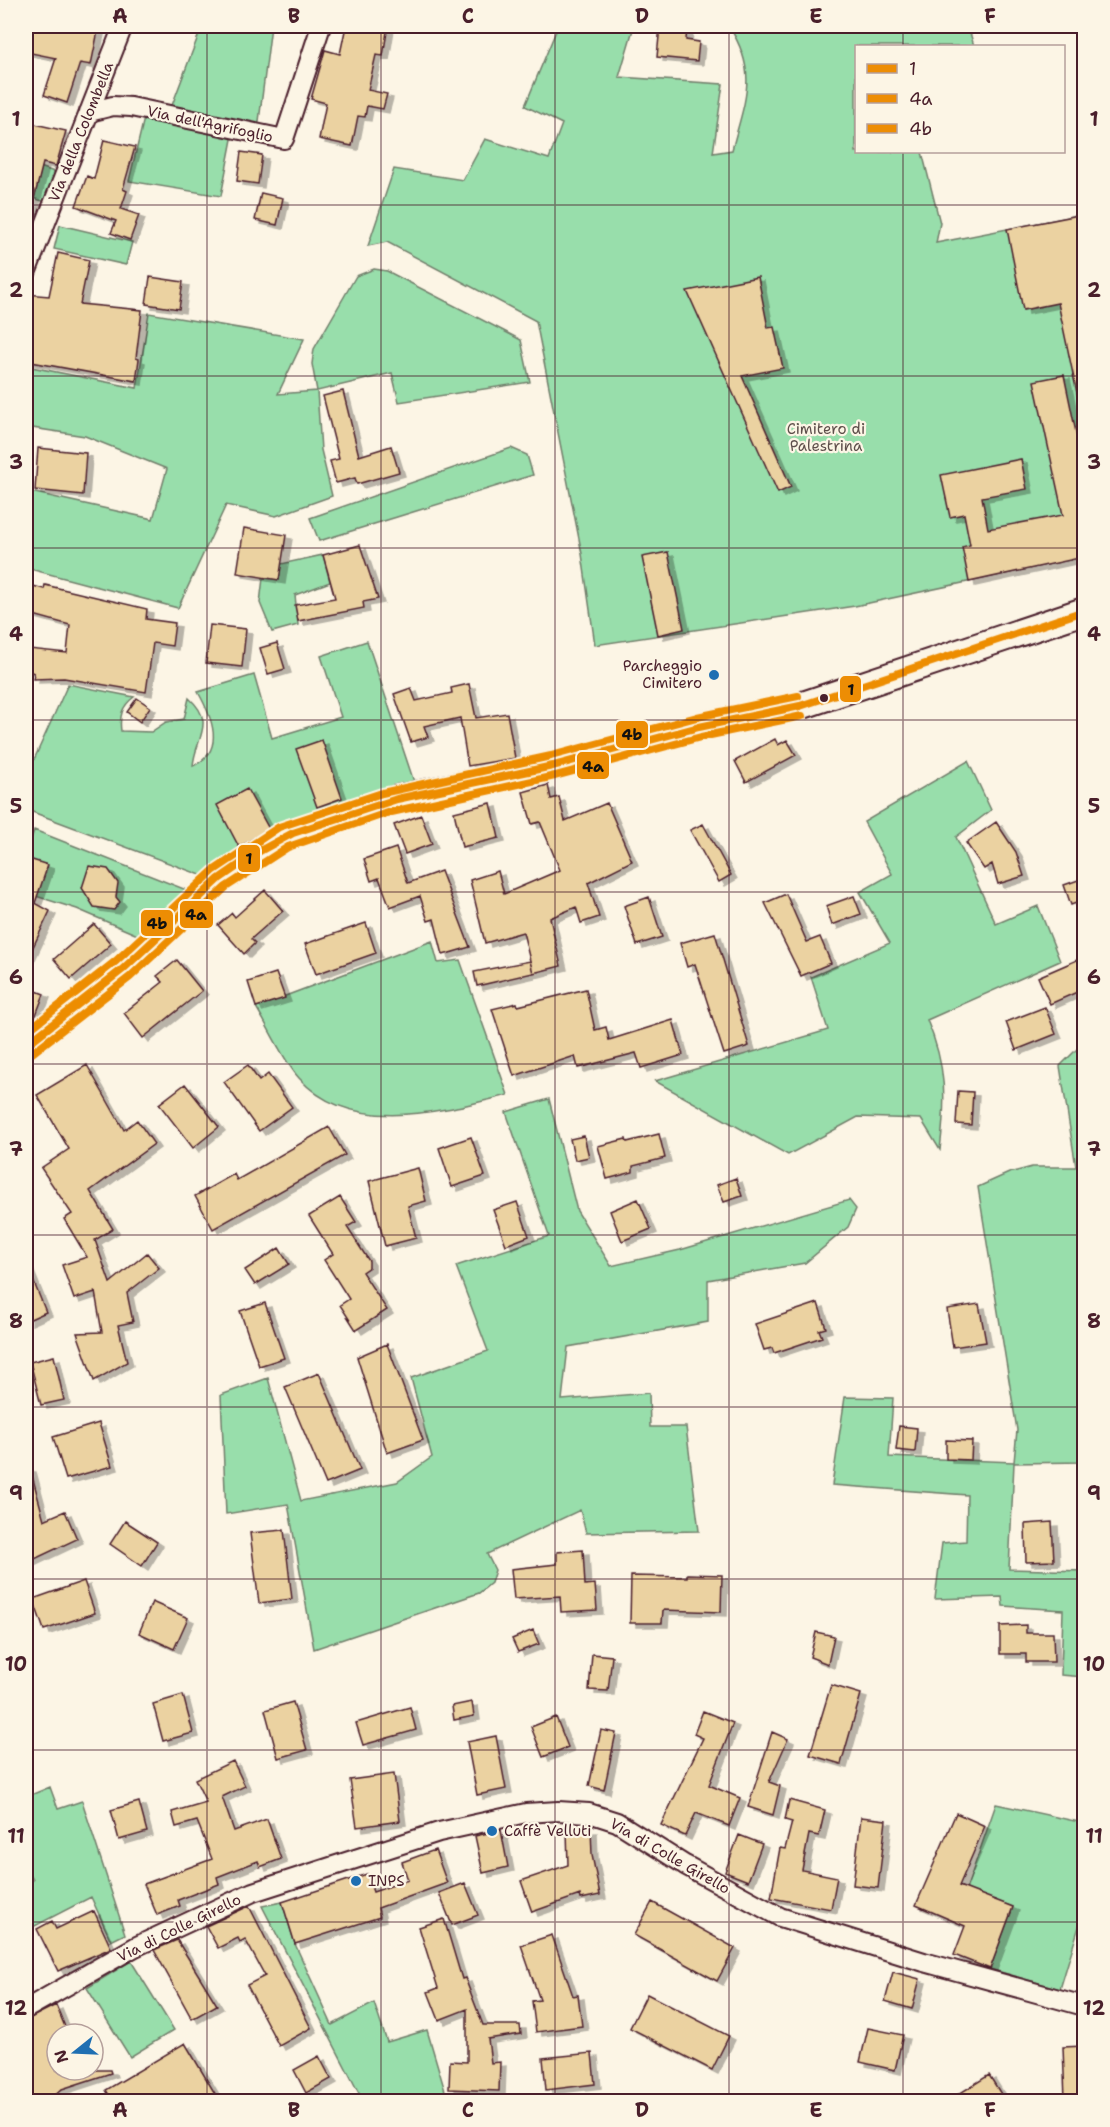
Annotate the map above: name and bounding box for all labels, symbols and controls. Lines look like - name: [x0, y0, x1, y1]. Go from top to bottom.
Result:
- text: A: [112, 3, 128, 29]
- text: B: [288, 3, 300, 29]
- text: C: [462, 3, 474, 29]
- text: D: [635, 3, 649, 29]
- text: E: [809, 3, 823, 29]
- text: F: [984, 3, 996, 29]
- legend: [855, 45, 1065, 153]
- text: 1: [909, 57, 917, 81]
- street label: Via della Colombella: [44, 58, 118, 205]
- text: 4a: [909, 87, 933, 111]
- street label: Via dell'Agrifoglio: [145, 101, 275, 147]
- text: 1: [11, 106, 21, 132]
- text: 1: [1089, 106, 1099, 132]
- text: 4b: [909, 117, 932, 141]
- text: 2: [9, 277, 23, 303]
- text: 2: [1087, 277, 1101, 303]
- park label: Cimitero di Palestrina: [787, 419, 865, 456]
- text: 3: [9, 449, 23, 475]
- text: 3: [1087, 449, 1101, 475]
- text: 4: [9, 621, 23, 647]
- text: 4: [1087, 621, 1101, 647]
- place label: Parcheggio Cimitero: [623, 656, 702, 693]
- marker: Parcheggio Cimitero: [707, 668, 721, 682]
- line badge: 1: [839, 675, 862, 703]
- text: 1: [847, 679, 855, 700]
- unlabelled marker: [818, 692, 830, 704]
- line badge: 4b: [615, 720, 649, 749]
- text: 4b: [621, 724, 643, 745]
- line badge: 4a: [576, 751, 610, 780]
- text: 4a: [582, 756, 604, 777]
- text: 5: [10, 793, 22, 819]
- text: 5: [1088, 793, 1100, 819]
- line badge: 1: [237, 844, 261, 873]
- text: 1: [245, 848, 253, 869]
- line badge: 4a: [179, 900, 214, 929]
- text: 4a: [185, 904, 207, 925]
- line badge: 4b: [140, 909, 174, 937]
- text: 4b: [146, 913, 168, 934]
- text: 6: [9, 964, 23, 990]
- text: 6: [1087, 964, 1101, 990]
- text: 7: [9, 1136, 23, 1162]
- text: 7: [1087, 1136, 1101, 1162]
- text: 8: [9, 1308, 23, 1334]
- text: 8: [1087, 1308, 1101, 1334]
- text: 9: [9, 1480, 23, 1506]
- text: 9: [1087, 1480, 1101, 1506]
- text: 10: [5, 1651, 27, 1677]
- text: 10: [1083, 1651, 1105, 1677]
- street label: Via di Colle Girello: [606, 1813, 734, 1899]
- place label: Caffè Velluti: [504, 1821, 592, 1841]
- text: 11: [7, 1823, 25, 1849]
- text: 11: [1085, 1823, 1103, 1849]
- marker: Caffè Velluti: [485, 1824, 499, 1838]
- place label: INPS: [368, 1871, 405, 1891]
- marker: INPS: [349, 1874, 363, 1888]
- street label: Via di Colle Girello: [114, 1889, 244, 1967]
- text: 12: [5, 1995, 27, 2021]
- text: 12: [1083, 1995, 1105, 2021]
- north arrow: [45, 2022, 105, 2082]
- text: N: [49, 2047, 73, 2066]
- text: A: [112, 2097, 128, 2123]
- text: B: [288, 2097, 300, 2123]
- text: C: [462, 2097, 474, 2123]
- text: D: [635, 2097, 649, 2123]
- text: E: [809, 2097, 823, 2123]
- text: F: [984, 2097, 996, 2123]

